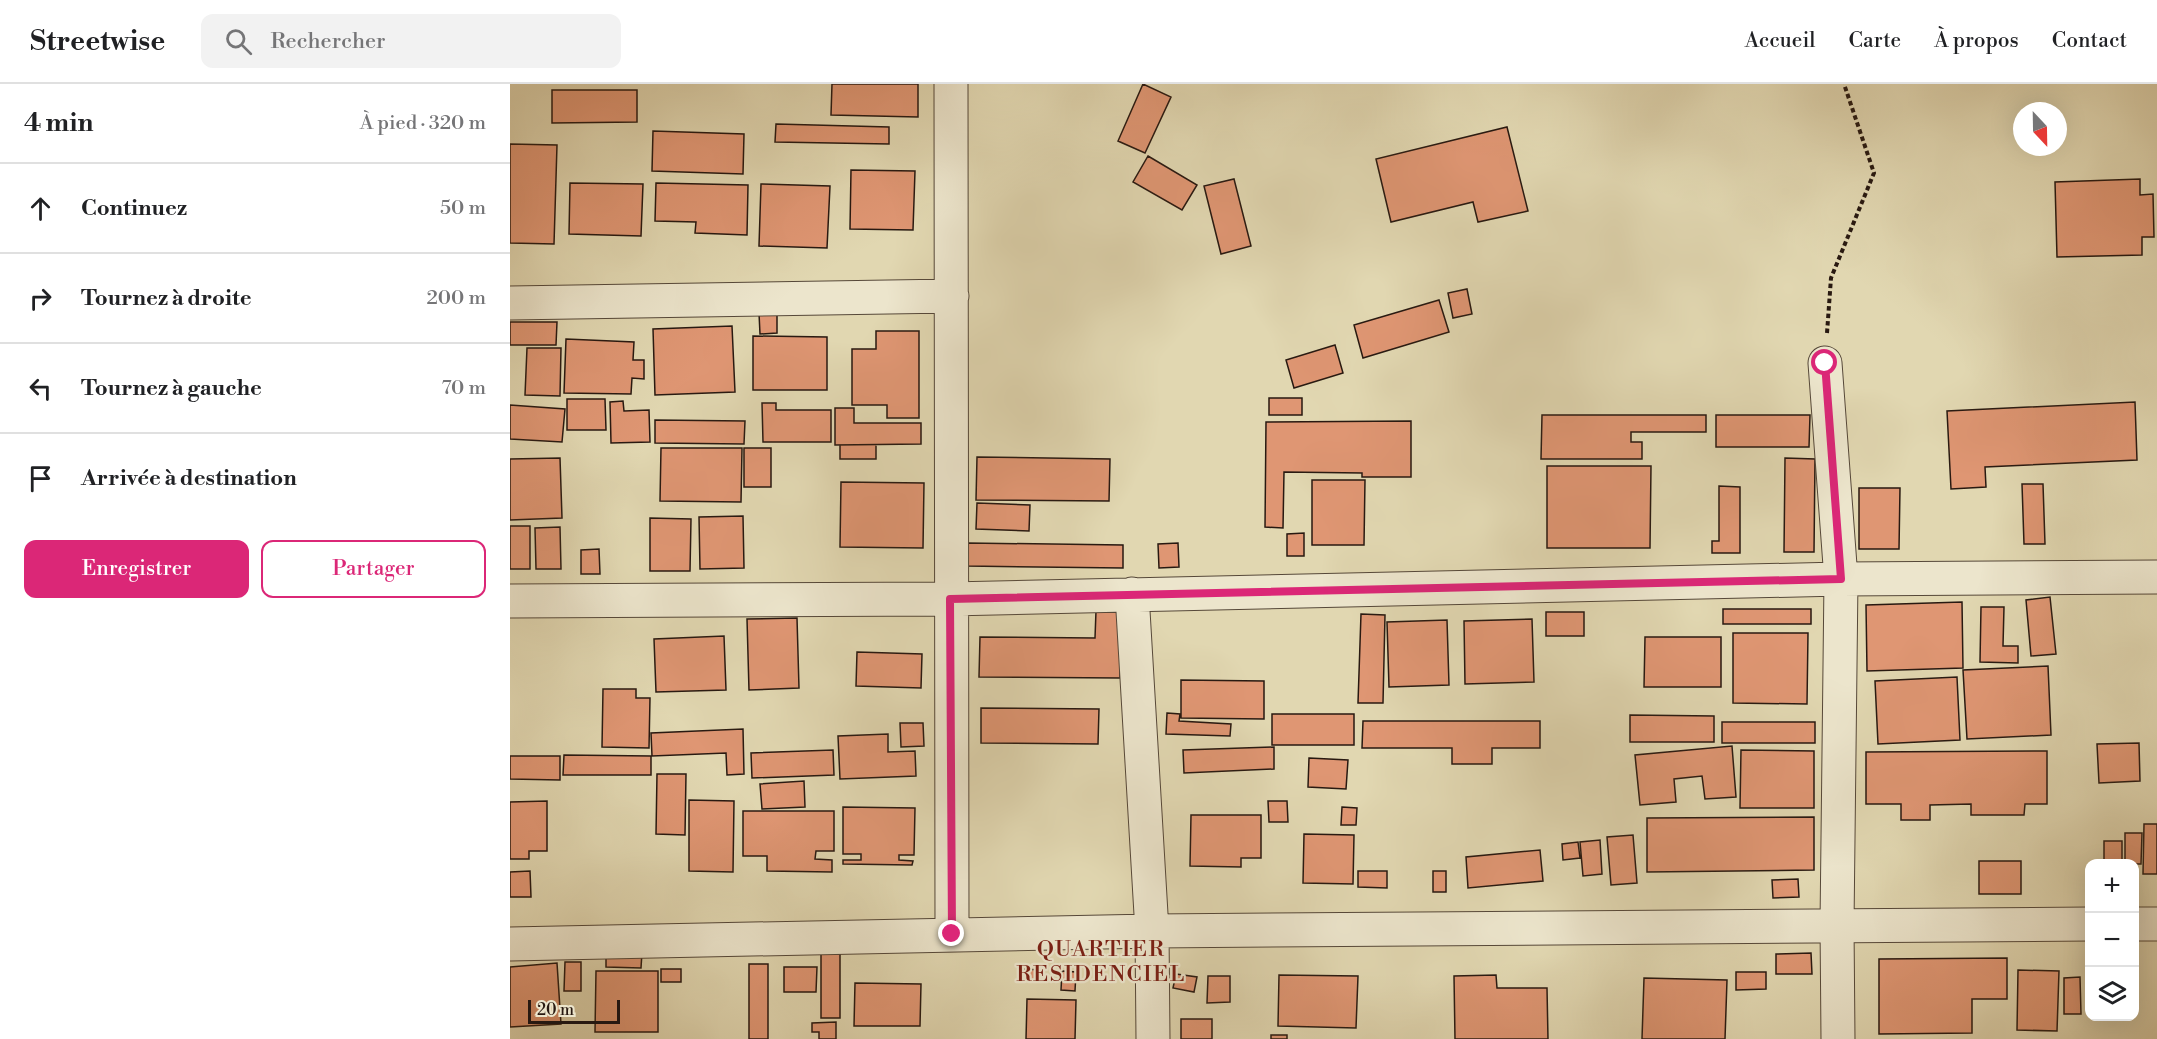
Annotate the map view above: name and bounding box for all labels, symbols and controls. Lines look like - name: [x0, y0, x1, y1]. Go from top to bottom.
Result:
- search box: [201, 14, 621, 68]
- text: Streetwise: [30, 24, 165, 59]
- icon: search: [222, 25, 255, 58]
- text: Rechercher: [270, 28, 386, 55]
- text: Accueil: [1745, 28, 1816, 54]
- text: Carte: [1849, 28, 1901, 54]
- text: À propos: [1934, 28, 2019, 54]
- text: Contact: [2052, 28, 2127, 54]
- north arrow: [2013, 102, 2067, 156]
- text: 4 min: [24, 107, 94, 139]
- text: À pied · 320 m: [360, 111, 486, 136]
- icon: ahead: [24, 192, 57, 225]
- text: Continuez: [81, 195, 187, 222]
- text: 50 m: [440, 196, 486, 221]
- icon: right: [24, 282, 57, 315]
- text: Tournez à droite: [81, 285, 252, 312]
- text: 200 m: [426, 286, 486, 311]
- route start: [1811, 349, 1837, 375]
- icon: left: [24, 372, 57, 405]
- text: Tournez à gauche: [81, 375, 262, 402]
- text: 70 m: [442, 376, 486, 401]
- icon: arrive: [24, 462, 57, 495]
- text: Arrivée à destination: [81, 465, 297, 492]
- button: Enregistrer: [24, 540, 249, 598]
- button: Partager: [261, 540, 486, 598]
- map controls: [2085, 859, 2139, 1021]
- button: +: [2085, 859, 2139, 913]
- button: −: [2085, 913, 2139, 967]
- route end: [938, 920, 964, 946]
- district label: QUARTIER RESIDENCIEL: [1016, 936, 1186, 988]
- button: layers: [2085, 967, 2139, 1021]
- scale bar: [528, 997, 620, 1024]
- text: 20 m: [537, 1000, 574, 1020]

